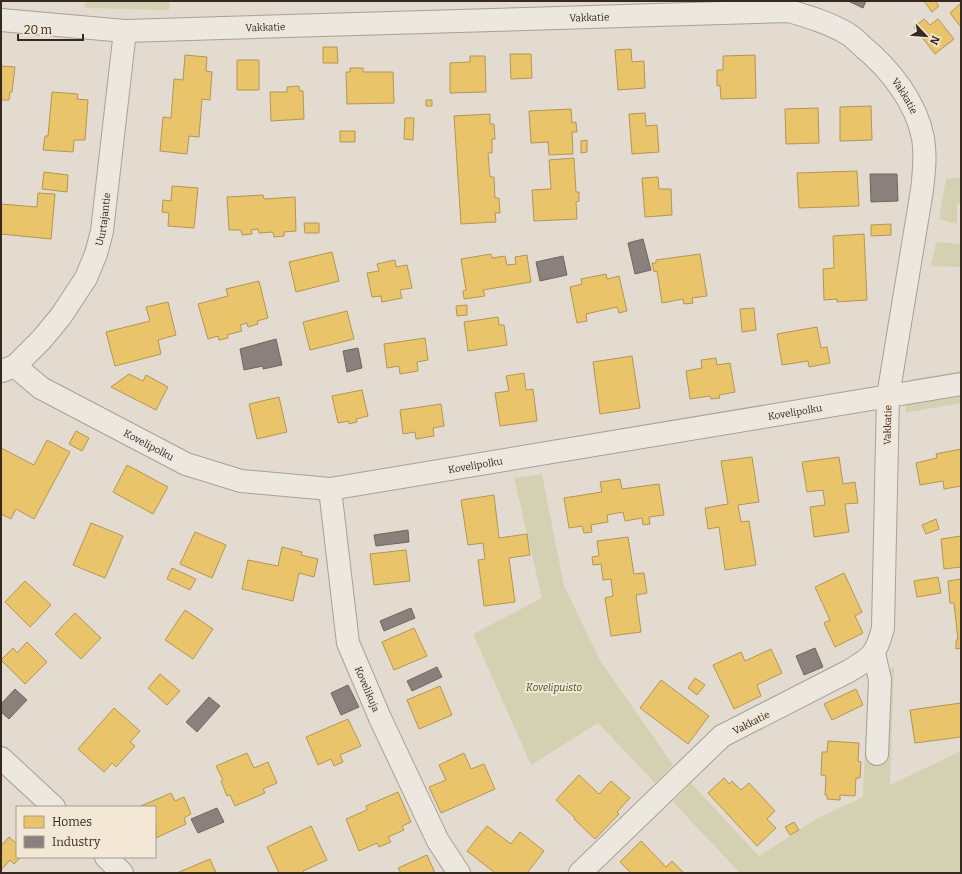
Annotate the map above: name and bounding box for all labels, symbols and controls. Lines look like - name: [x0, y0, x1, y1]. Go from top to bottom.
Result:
- street label: Vakkatie: [569, 11, 610, 25]
- scale bar: [18, 16, 83, 42]
- north arrow: [906, 16, 946, 56]
- street label: Vakkatie: [245, 21, 286, 34]
- text: 20 m: [24, 23, 53, 37]
- text: N: [927, 33, 942, 47]
- street label: Vakkatie: [889, 76, 920, 116]
- street label: Uurtajantie: [93, 192, 113, 247]
- street label: Kovelipolku: [767, 402, 823, 423]
- street label: Vakkatie: [882, 405, 894, 445]
- street label: Kovelipolku: [121, 427, 176, 464]
- street label: Kovelipolku: [447, 455, 504, 476]
- street label: Kovelikuja: [352, 665, 382, 715]
- park label: Kovelipuisto: [526, 682, 582, 694]
- street label: Vakkatie: [731, 708, 772, 737]
- legend: [16, 806, 156, 858]
- text: Homes: [52, 815, 92, 829]
- text: Industry: [52, 835, 101, 849]

